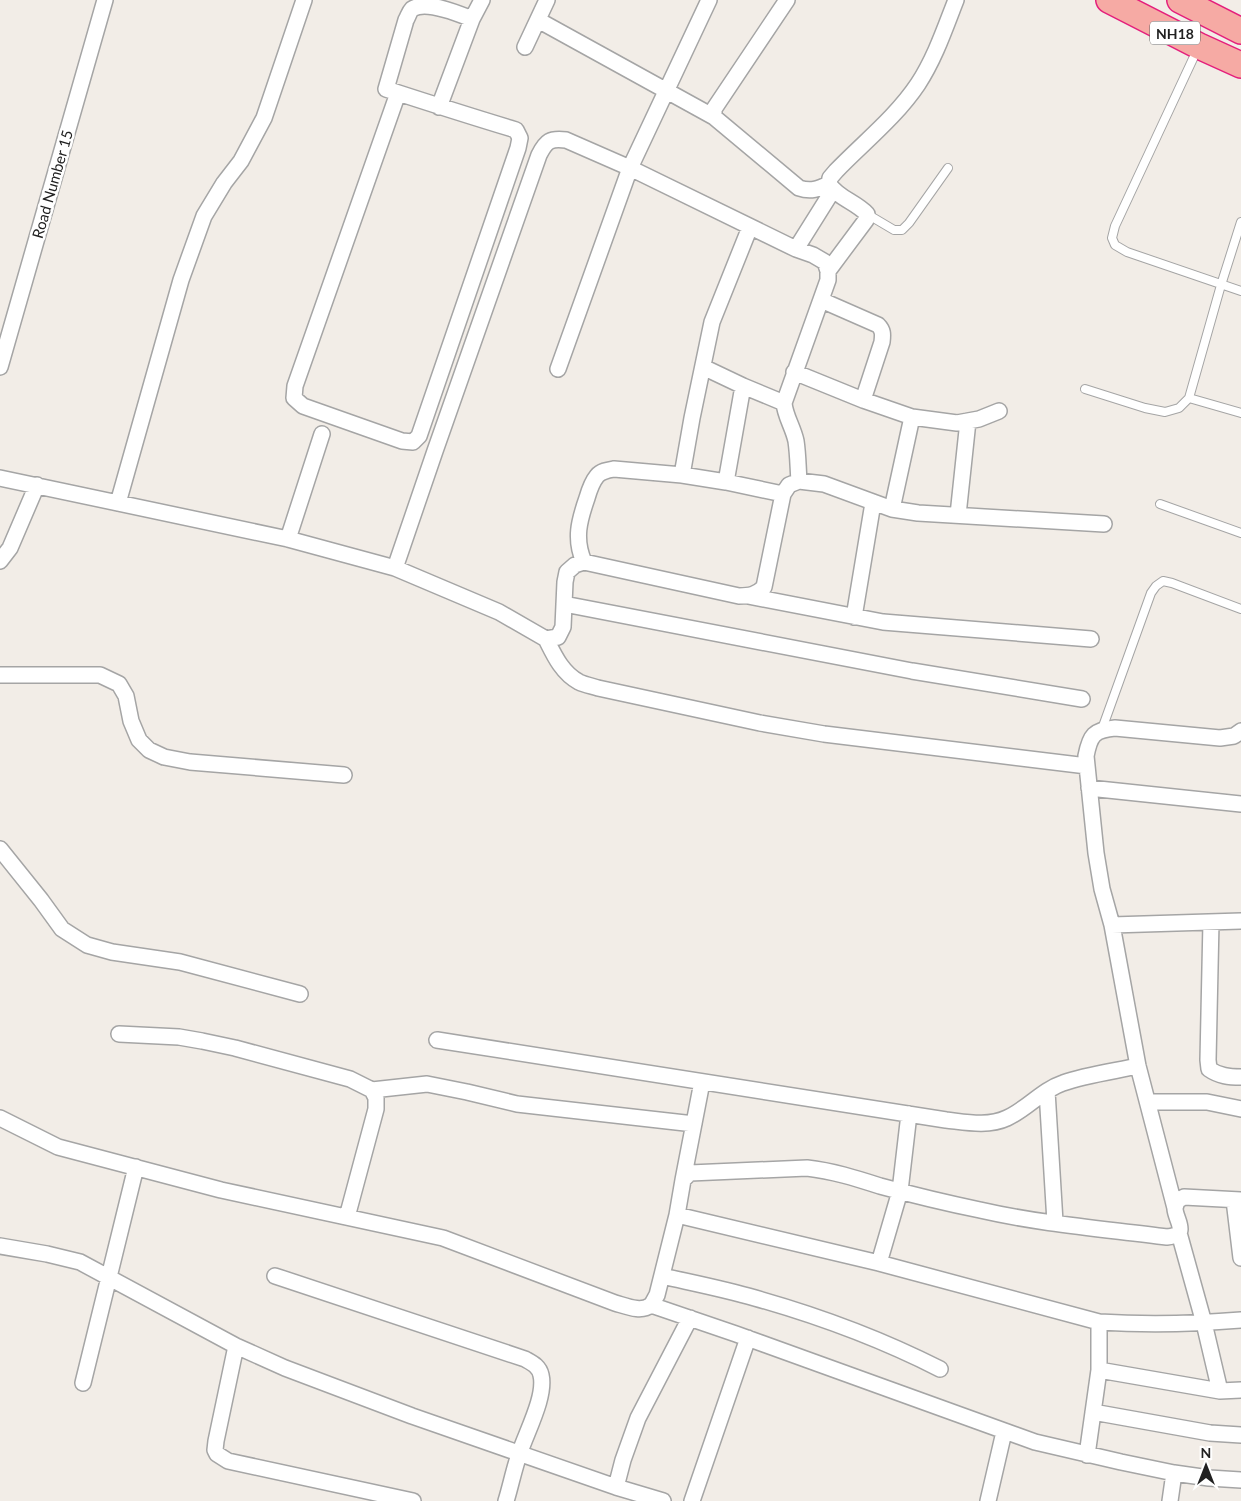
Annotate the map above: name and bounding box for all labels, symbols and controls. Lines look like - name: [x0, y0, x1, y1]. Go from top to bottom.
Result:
- road number: NH18: [1150, 22, 1200, 44]
- street label: Road Number 15: [28, 128, 76, 240]
- north arrow: [1181, 1441, 1231, 1491]
- text: N: [1201, 1444, 1211, 1461]

